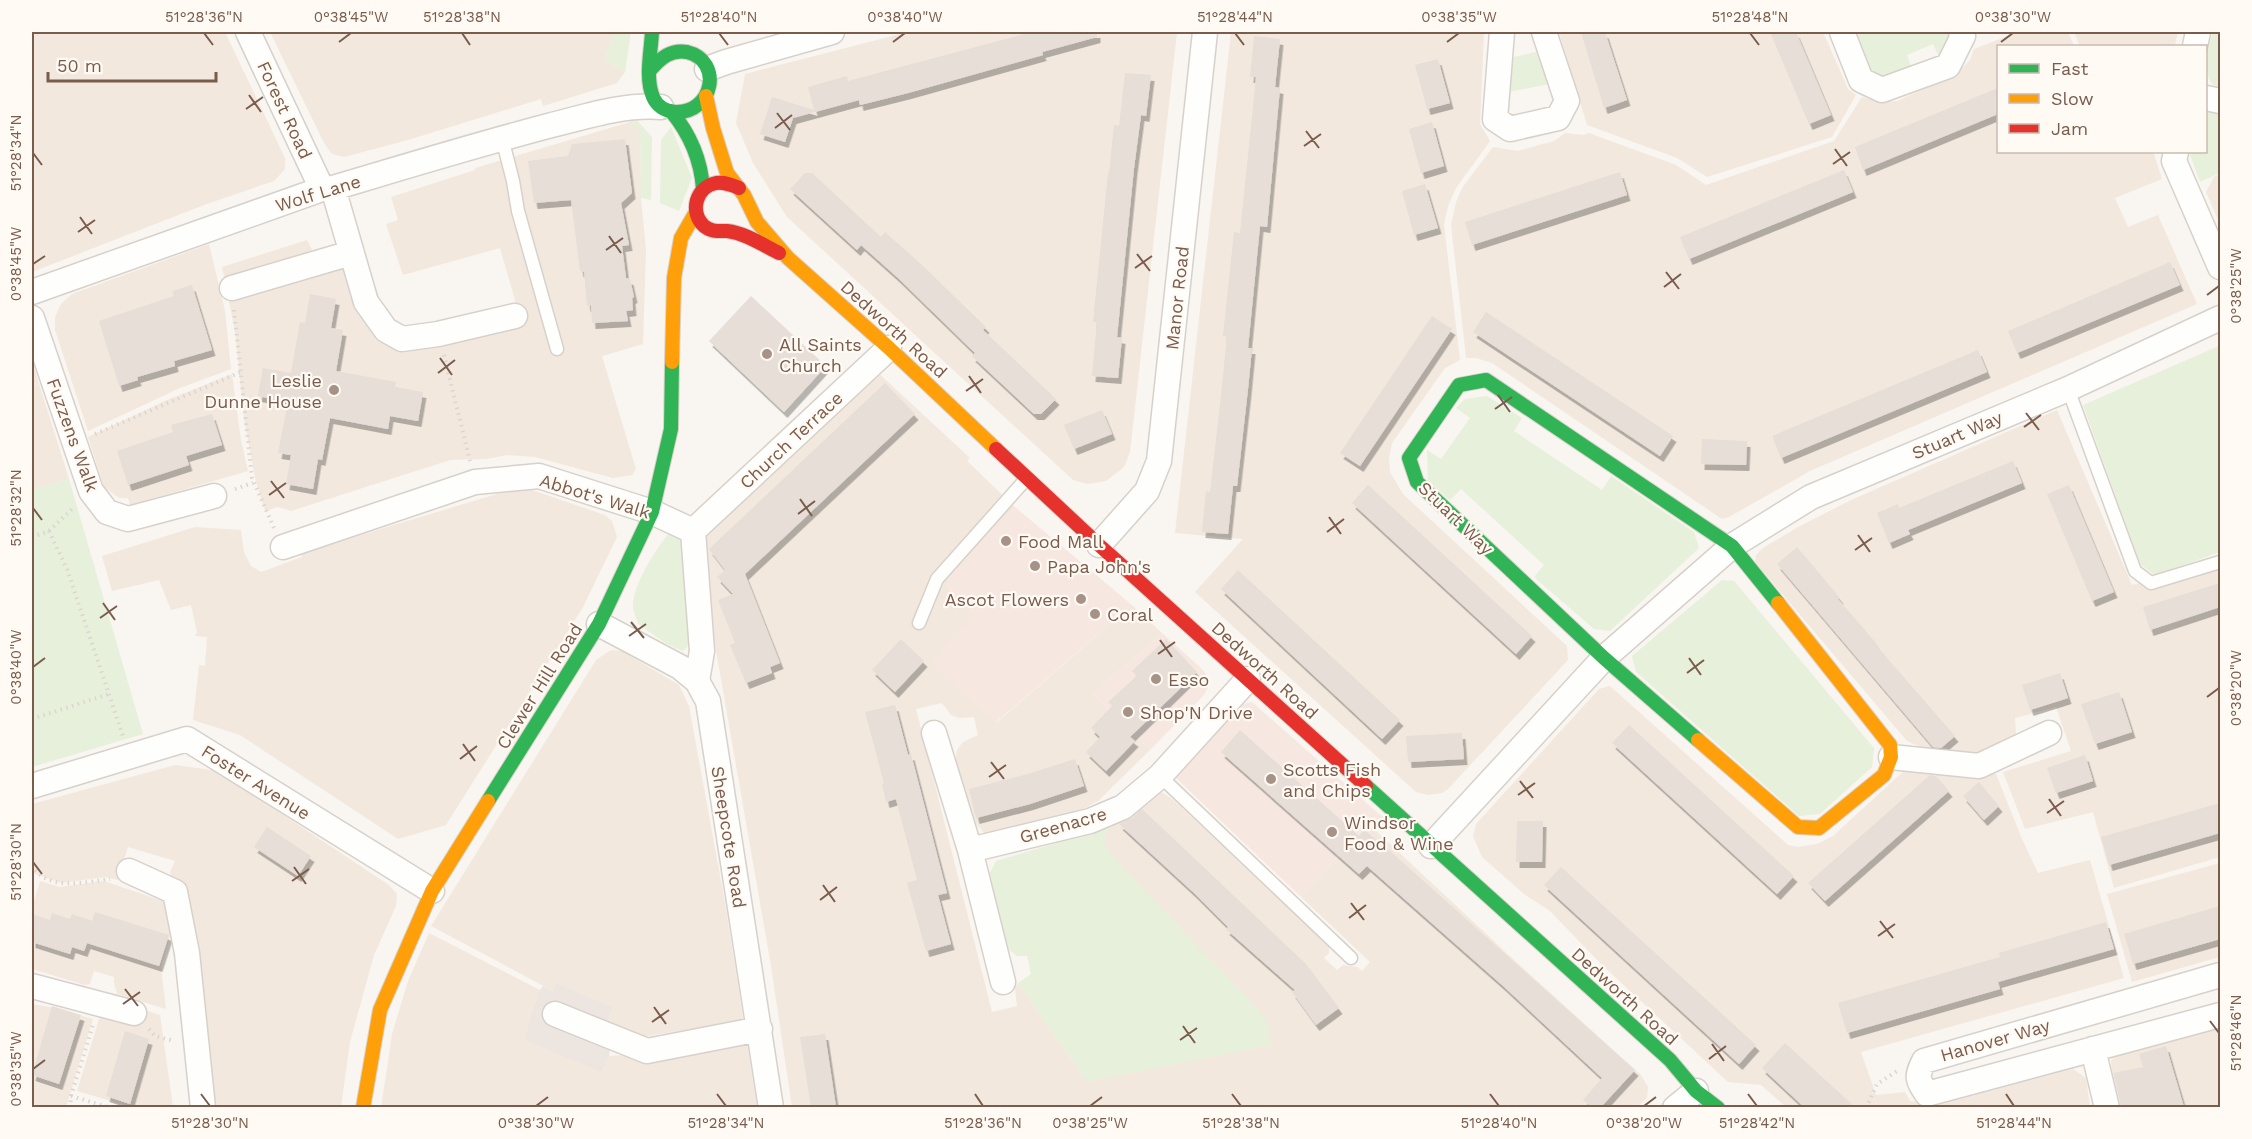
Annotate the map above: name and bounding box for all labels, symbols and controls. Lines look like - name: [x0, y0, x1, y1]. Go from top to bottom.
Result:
- text: 51°28'36"N: [165, 8, 243, 26]
- text: 0°38'45"W: [314, 8, 388, 26]
- text: 51°28'38"N: [423, 8, 501, 26]
- text: 51°28'40"N: [680, 8, 758, 26]
- text: 0°38'40"W: [867, 8, 943, 26]
- text: 51°28'44"N: [1197, 8, 1273, 26]
- text: 0°38'35"W: [1421, 8, 1497, 26]
- text: 51°28'48"N: [1711, 8, 1789, 26]
- text: 0°38'30"W: [1975, 8, 2051, 26]
- scale bar: [48, 45, 216, 83]
- legend: [1997, 45, 2207, 153]
- text: 50 m: [57, 55, 102, 76]
- street label: Forest Road: [253, 58, 317, 162]
- text: Fast: [2051, 58, 2089, 79]
- text: Slow: [2051, 88, 2094, 109]
- text: 51°28'34"N: [7, 114, 25, 192]
- text: Jam: [2051, 118, 2088, 139]
- street label: Wolf Lane: [273, 170, 363, 216]
- text: 0°38'45"W: [7, 227, 25, 301]
- street label: Manor Road: [1161, 245, 1193, 351]
- text: 0°38'25"W: [2227, 248, 2245, 324]
- street label: Dedworth Road: [837, 276, 951, 382]
- place label: All Saints Church: [779, 334, 862, 376]
- marker: All Saints Church: [760, 347, 774, 361]
- place label: Leslie Dunne House: [204, 370, 322, 412]
- street label: Fuzzens Walk: [43, 375, 103, 495]
- marker: Leslie Dunne House: [327, 383, 341, 397]
- street label: Church Terrace: [735, 387, 847, 493]
- street label: Stuart Way: [1909, 406, 2006, 463]
- text: 51°28'32"N: [7, 469, 25, 547]
- street label: Abbot's Walk: [537, 469, 653, 523]
- street label: Stuart Way: [1414, 477, 1498, 559]
- place label: Food Mall: [1018, 531, 1104, 552]
- marker: Food Mall: [999, 534, 1013, 548]
- place label: Papa John's: [1047, 556, 1151, 577]
- marker: Papa John's: [1028, 559, 1042, 573]
- place label: Ascot Flowers: [945, 589, 1069, 610]
- marker: Ascot Flowers: [1074, 592, 1088, 606]
- place label: Coral: [1107, 604, 1153, 625]
- marker: Coral: [1088, 607, 1102, 621]
- street label: Dedworth Road: [1208, 617, 1322, 723]
- street label: Clewer Hill Road: [492, 619, 586, 753]
- text: 0°38'40"W: [7, 629, 25, 705]
- text: 0°38'20"W: [2227, 650, 2245, 726]
- place label: Esso: [1168, 669, 1209, 690]
- marker: Esso: [1149, 672, 1163, 686]
- place label: Shop'N Drive: [1140, 702, 1253, 723]
- marker: Shop'N Drive: [1121, 705, 1135, 719]
- street label: Foster Avenue: [198, 740, 314, 824]
- place label: Scotts Fish and Chips: [1283, 759, 1381, 801]
- street label: Sheepcote Road: [707, 765, 751, 909]
- marker: Scotts Fish and Chips: [1264, 772, 1278, 786]
- street label: Greenacre: [1017, 803, 1109, 847]
- place label: Windsor Food & Wine: [1344, 812, 1454, 854]
- text: 51°28'30"N: [7, 823, 25, 901]
- marker: Windsor Food & Wine: [1325, 825, 1339, 839]
- street label: Dedworth Road: [1568, 943, 1682, 1049]
- text: 51°28'46"N: [2227, 995, 2245, 1071]
- street label: Hanover Way: [1938, 1014, 2053, 1066]
- text: 0°38'35"W: [7, 1031, 25, 1107]
- text: 51°28'30"N: [171, 1114, 249, 1132]
- text: 0°38'30"W: [498, 1114, 574, 1132]
- text: 51°28'34"N: [687, 1114, 765, 1132]
- text: 51°28'36"N: [944, 1114, 1022, 1132]
- text: 0°38'25"W: [1052, 1114, 1128, 1132]
- text: 51°28'38"N: [1202, 1114, 1280, 1132]
- text: 51°28'40"N: [1460, 1114, 1538, 1132]
- text: 0°38'20"W: [1606, 1114, 1682, 1132]
- text: 51°28'42"N: [1719, 1114, 1795, 1132]
- text: 51°28'44"N: [1976, 1114, 2052, 1132]

